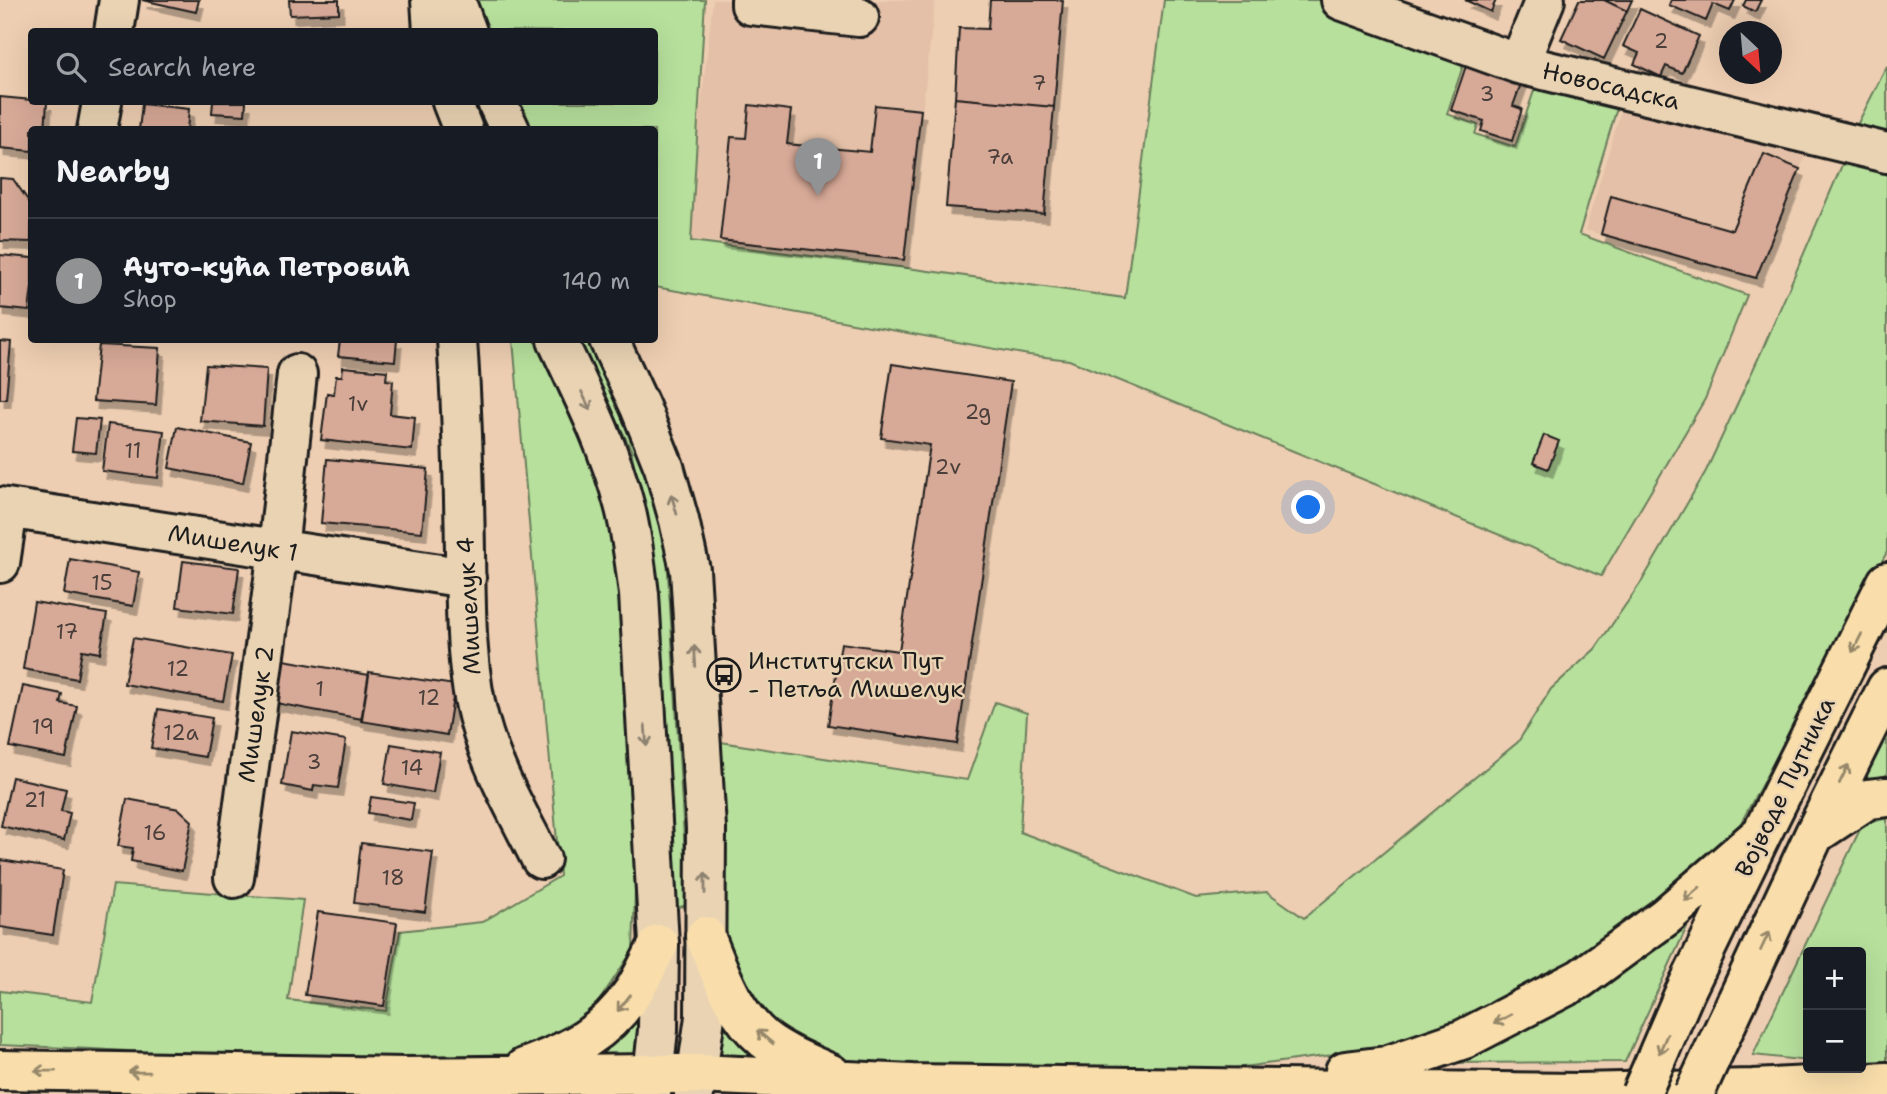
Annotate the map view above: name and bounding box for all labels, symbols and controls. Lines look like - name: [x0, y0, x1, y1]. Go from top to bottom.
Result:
- north arrow: [1719, 21, 1782, 84]
- house number: 2: [1654, 27, 1668, 55]
- search box: [28, 28, 658, 105]
- icon: search: [52, 48, 90, 86]
- text: Search here: [108, 49, 257, 84]
- street label: Новосадска: [1539, 55, 1683, 117]
- house number: 7: [1032, 69, 1046, 97]
- house number: 3: [1480, 80, 1494, 108]
- pin: 1: [795, 138, 841, 196]
- house number: 7a: [987, 143, 1013, 171]
- text: Nearby: [56, 151, 171, 192]
- text: Ауто-кућа Петровић: [123, 249, 411, 284]
- text: 1: [74, 266, 84, 296]
- text: 140 m: [562, 266, 630, 296]
- text: Shop: [123, 284, 177, 314]
- house number: 1v: [348, 390, 369, 418]
- one-way arrow: [580, 390, 593, 411]
- house number: 2g: [965, 398, 991, 426]
- house number: 11: [125, 437, 141, 465]
- house number: 2v: [935, 453, 962, 481]
- your location: [1291, 490, 1325, 524]
- one-way arrow: [667, 493, 680, 515]
- street label: Мишелук 1: [166, 517, 300, 569]
- street label: Мишелук 4: [449, 536, 489, 676]
- house number: 15: [91, 569, 113, 597]
- house number: 17: [56, 618, 78, 646]
- one-way arrow: [1849, 632, 1863, 653]
- street label: Мишелук 2: [231, 643, 281, 785]
- place label: Институтски Пут - Петља Мишелук: [748, 645, 963, 705]
- one-way arrow: [688, 646, 701, 668]
- house number: 12: [167, 655, 189, 683]
- bus stop icon: Институтски Пут - Петља Мишелук: [705, 656, 743, 694]
- house number: 1: [316, 675, 324, 703]
- house number: 12: [418, 684, 440, 712]
- street label: Војводе Путника: [1728, 692, 1842, 882]
- house number: 19: [32, 713, 54, 741]
- house number: 12а: [163, 719, 199, 747]
- one-way arrow: [640, 725, 653, 747]
- house number: 3: [307, 748, 321, 776]
- house number: 14: [401, 754, 423, 782]
- one-way arrow: [1838, 764, 1852, 785]
- house number: 21: [24, 786, 46, 814]
- house number: 16: [144, 819, 166, 847]
- house number: 18: [381, 864, 405, 892]
- one-way arrow: [698, 872, 712, 895]
- one-way arrow: [1683, 886, 1701, 902]
- one-way arrow: [1759, 931, 1772, 952]
- map controls: [1803, 947, 1866, 1073]
- button: +: [1803, 947, 1866, 1010]
- one-way arrow: [617, 993, 632, 1012]
- button: −: [1803, 1010, 1866, 1073]
- one-way arrow: [1493, 1012, 1513, 1026]
- one-way arrow: [756, 1029, 774, 1045]
- one-way arrow: [1656, 1033, 1669, 1054]
- one-way arrow: [33, 1064, 56, 1078]
- one-way arrow: [127, 1066, 150, 1079]

